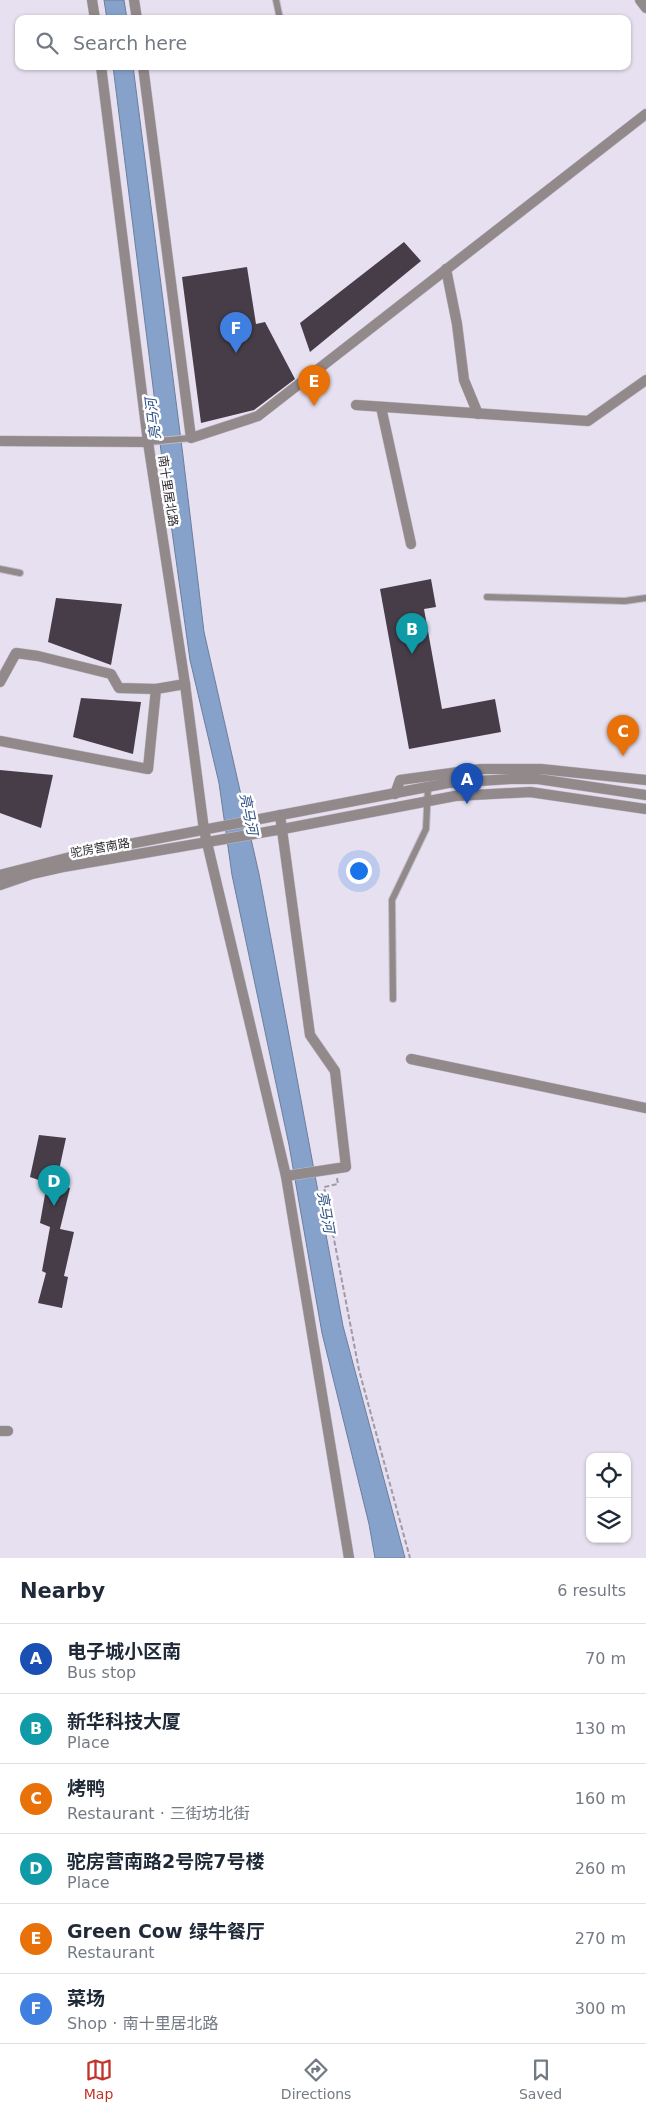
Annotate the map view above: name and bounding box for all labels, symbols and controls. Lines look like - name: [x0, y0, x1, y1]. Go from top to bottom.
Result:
- search box: [15, 15, 631, 70]
- icon: search: [33, 29, 61, 57]
- text: Search here: [73, 32, 187, 54]
- pin: F: [220, 312, 252, 353]
- pin: E: [298, 365, 330, 406]
- water label: 亮马河: [142, 394, 163, 441]
- street label: 南十里居北路: [155, 454, 181, 528]
- pin: B: [396, 613, 428, 654]
- pin: C: [607, 715, 639, 756]
- pin: A: [451, 763, 483, 804]
- water label: 亮马河: [237, 792, 261, 839]
- street label: 驼房营南路: [69, 836, 131, 860]
- your location: [346, 858, 372, 884]
- pin: D: [38, 1165, 70, 1206]
- water label: 亮马河: [314, 1190, 338, 1237]
- map controls: [586, 1453, 631, 1543]
- button: locate: [586, 1453, 631, 1498]
- button: layers: [586, 1498, 631, 1543]
- text: Nearby: [20, 1579, 105, 1603]
- text: 6 results: [557, 1581, 626, 1600]
- text: 电子城小区南: [67, 1640, 181, 1662]
- text: A: [30, 1649, 42, 1668]
- text: 70 m: [585, 1649, 626, 1668]
- text: Bus stop: [67, 1663, 136, 1682]
- text: 新华科技大厦: [67, 1710, 181, 1732]
- text: B: [30, 1719, 42, 1738]
- text: 130 m: [575, 1719, 626, 1738]
- text: Place: [67, 1733, 110, 1752]
- text: 烤鸭: [67, 1777, 105, 1799]
- text: C: [30, 1789, 42, 1808]
- text: 160 m: [575, 1789, 626, 1808]
- text: Restaurant · 三街坊北街: [67, 1804, 250, 1823]
- text: 驼房营南路2号院7号楼: [67, 1850, 264, 1872]
- text: D: [29, 1859, 43, 1878]
- text: 260 m: [575, 1859, 626, 1878]
- text: Place: [67, 1873, 110, 1892]
- text: Green Cow 绿牛餐厅: [67, 1920, 265, 1942]
- text: E: [31, 1929, 41, 1948]
- text: 270 m: [575, 1929, 626, 1948]
- text: Restaurant: [67, 1943, 155, 1962]
- text: 菜场: [67, 1987, 105, 2009]
- text: F: [31, 1999, 41, 2018]
- text: 300 m: [575, 1999, 626, 2018]
- text: Shop · 南十里居北路: [67, 2014, 219, 2033]
- tab: Map: [84, 2056, 113, 2102]
- tab: Directions: [281, 2056, 351, 2102]
- tab: Saved: [519, 2056, 562, 2102]

